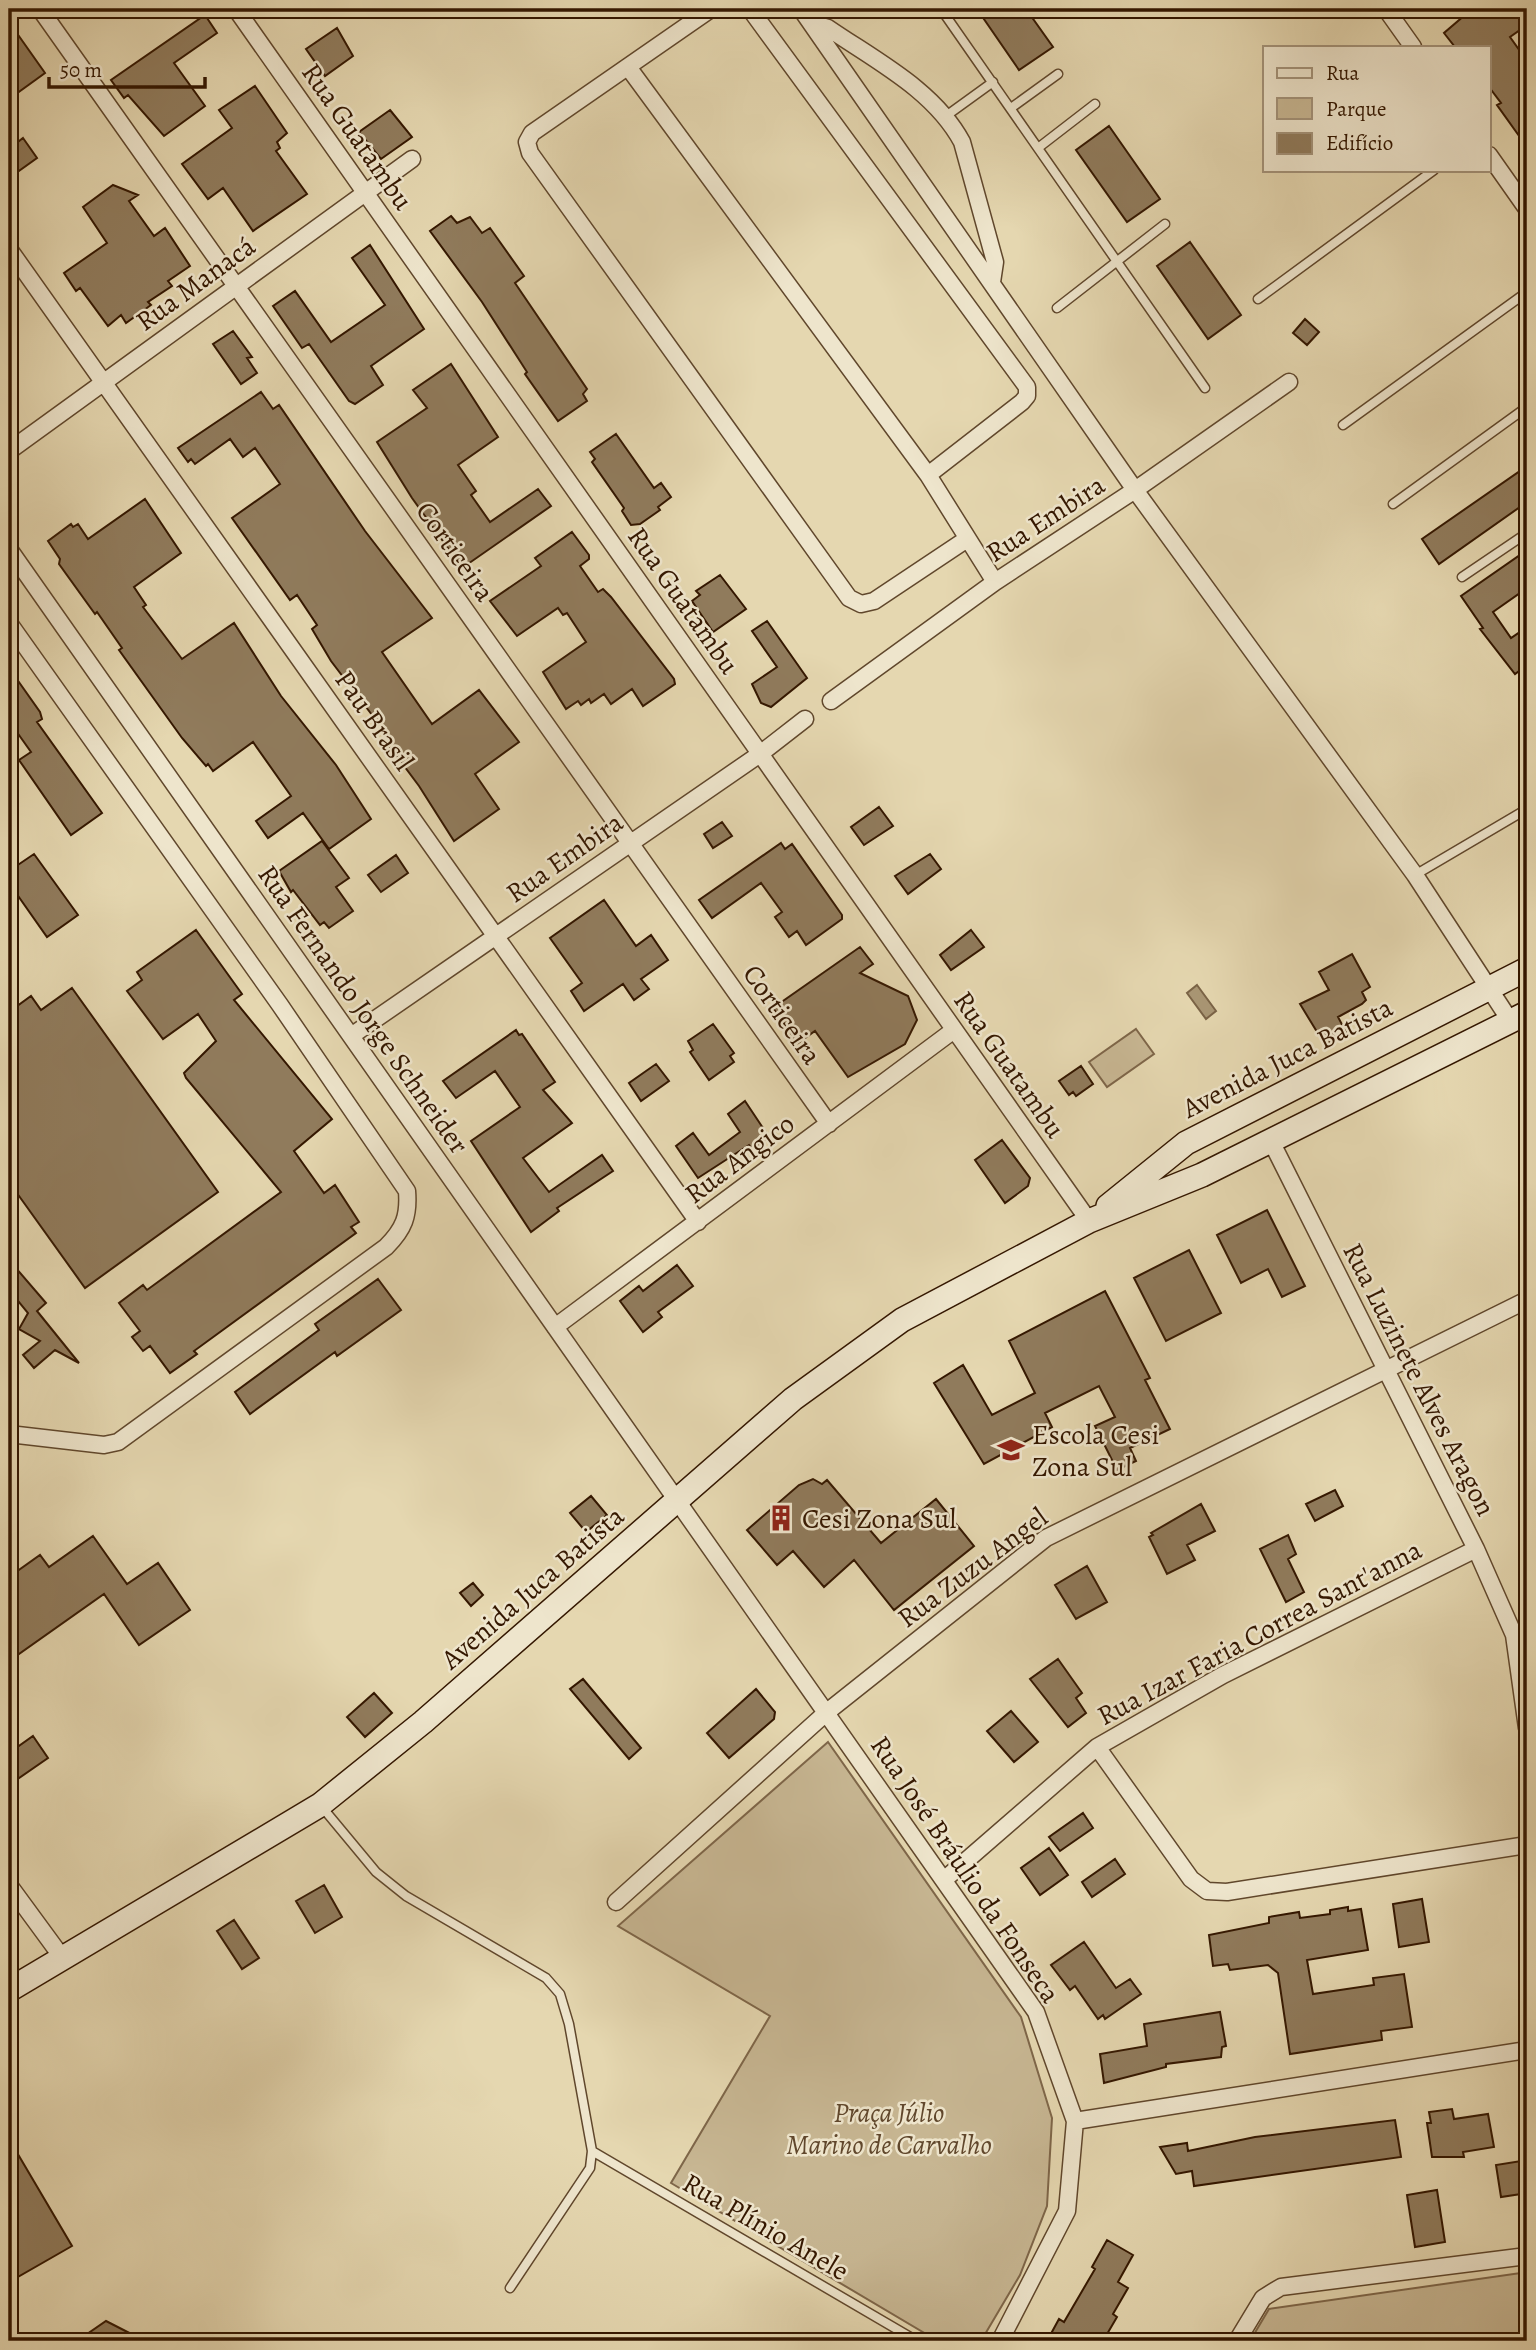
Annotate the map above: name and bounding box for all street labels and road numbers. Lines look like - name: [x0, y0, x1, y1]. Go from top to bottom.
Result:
- street label: Rua Guatambu: [292, 56, 422, 218]
- street label: Rua Manacá: [128, 227, 263, 340]
- street label: Rua Embira: [979, 466, 1112, 571]
- street label: Corticeira: [407, 494, 503, 609]
- street label: Rua Guatambu: [618, 520, 748, 682]
- street label: Pau Brasil: [326, 663, 423, 779]
- street label: Rua Embira: [499, 804, 631, 912]
- street label: Rua Fernando Jorge Schneider: [249, 858, 478, 1162]
- street label: Corticeira: [734, 957, 830, 1072]
- street label: Rua Guatambu: [944, 984, 1074, 1146]
- street label: Avenida Juca Batista: [1175, 988, 1399, 1128]
- street label: Rua Angico: [677, 1105, 802, 1213]
- street label: Rua Luzinete Alves Aragon: [1334, 1236, 1505, 1523]
- street label: Avenida Juca Batista: [432, 1498, 632, 1679]
- street label: Rua Zuzu Angel: [890, 1499, 1056, 1637]
- street label: Rua Izar Faria Correa Sant'anna: [1090, 1531, 1428, 1735]
- street label: Rua José Bráulio da Fonseca: [861, 1728, 1069, 2011]
- street label: Rua Plínio Anele: [675, 2164, 856, 2290]

